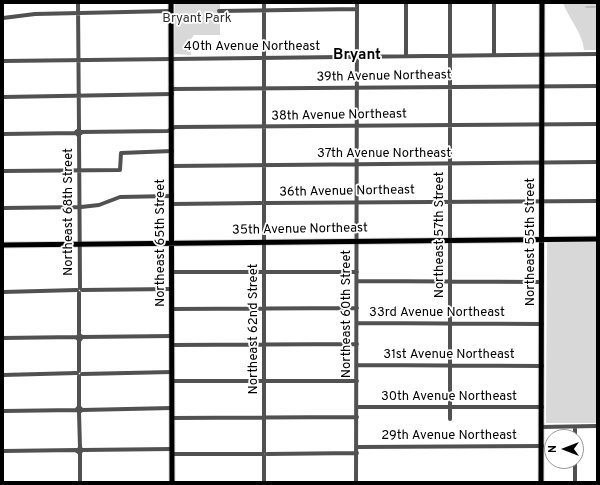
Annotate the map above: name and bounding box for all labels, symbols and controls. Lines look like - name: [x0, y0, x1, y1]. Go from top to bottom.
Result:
- park label: Bryant Park: [162, 11, 232, 27]
- street label: 40th Avenue Northeast: [184, 39, 320, 55]
- district label: Bryant: [333, 47, 381, 65]
- street label: 39th Avenue Northeast: [316, 68, 452, 86]
- street label: 38th Avenue Northeast: [271, 107, 407, 125]
- street label: 37th Avenue Northeast: [317, 146, 451, 162]
- street label: Northeast 68th Street: [61, 148, 77, 276]
- street label: Northeast 57th Street: [432, 172, 448, 298]
- street label: Northeast 55th Street: [523, 178, 539, 306]
- street label: Northeast 65th Street: [153, 179, 169, 307]
- street label: 36th Avenue Northeast: [279, 183, 415, 201]
- street label: 35th Avenue Northeast: [232, 221, 368, 239]
- street label: Northeast 60th Street: [339, 250, 355, 378]
- street label: Northeast 62nd Street: [246, 264, 262, 394]
- street label: 33rd Avenue Northeast: [369, 305, 505, 321]
- street label: 31st Avenue Northeast: [383, 347, 515, 363]
- street label: 30th Avenue Northeast: [381, 389, 517, 405]
- street label: 29th Avenue Northeast: [381, 428, 517, 444]
- north arrow: [544, 429, 584, 469]
- text: N: [546, 445, 560, 453]

